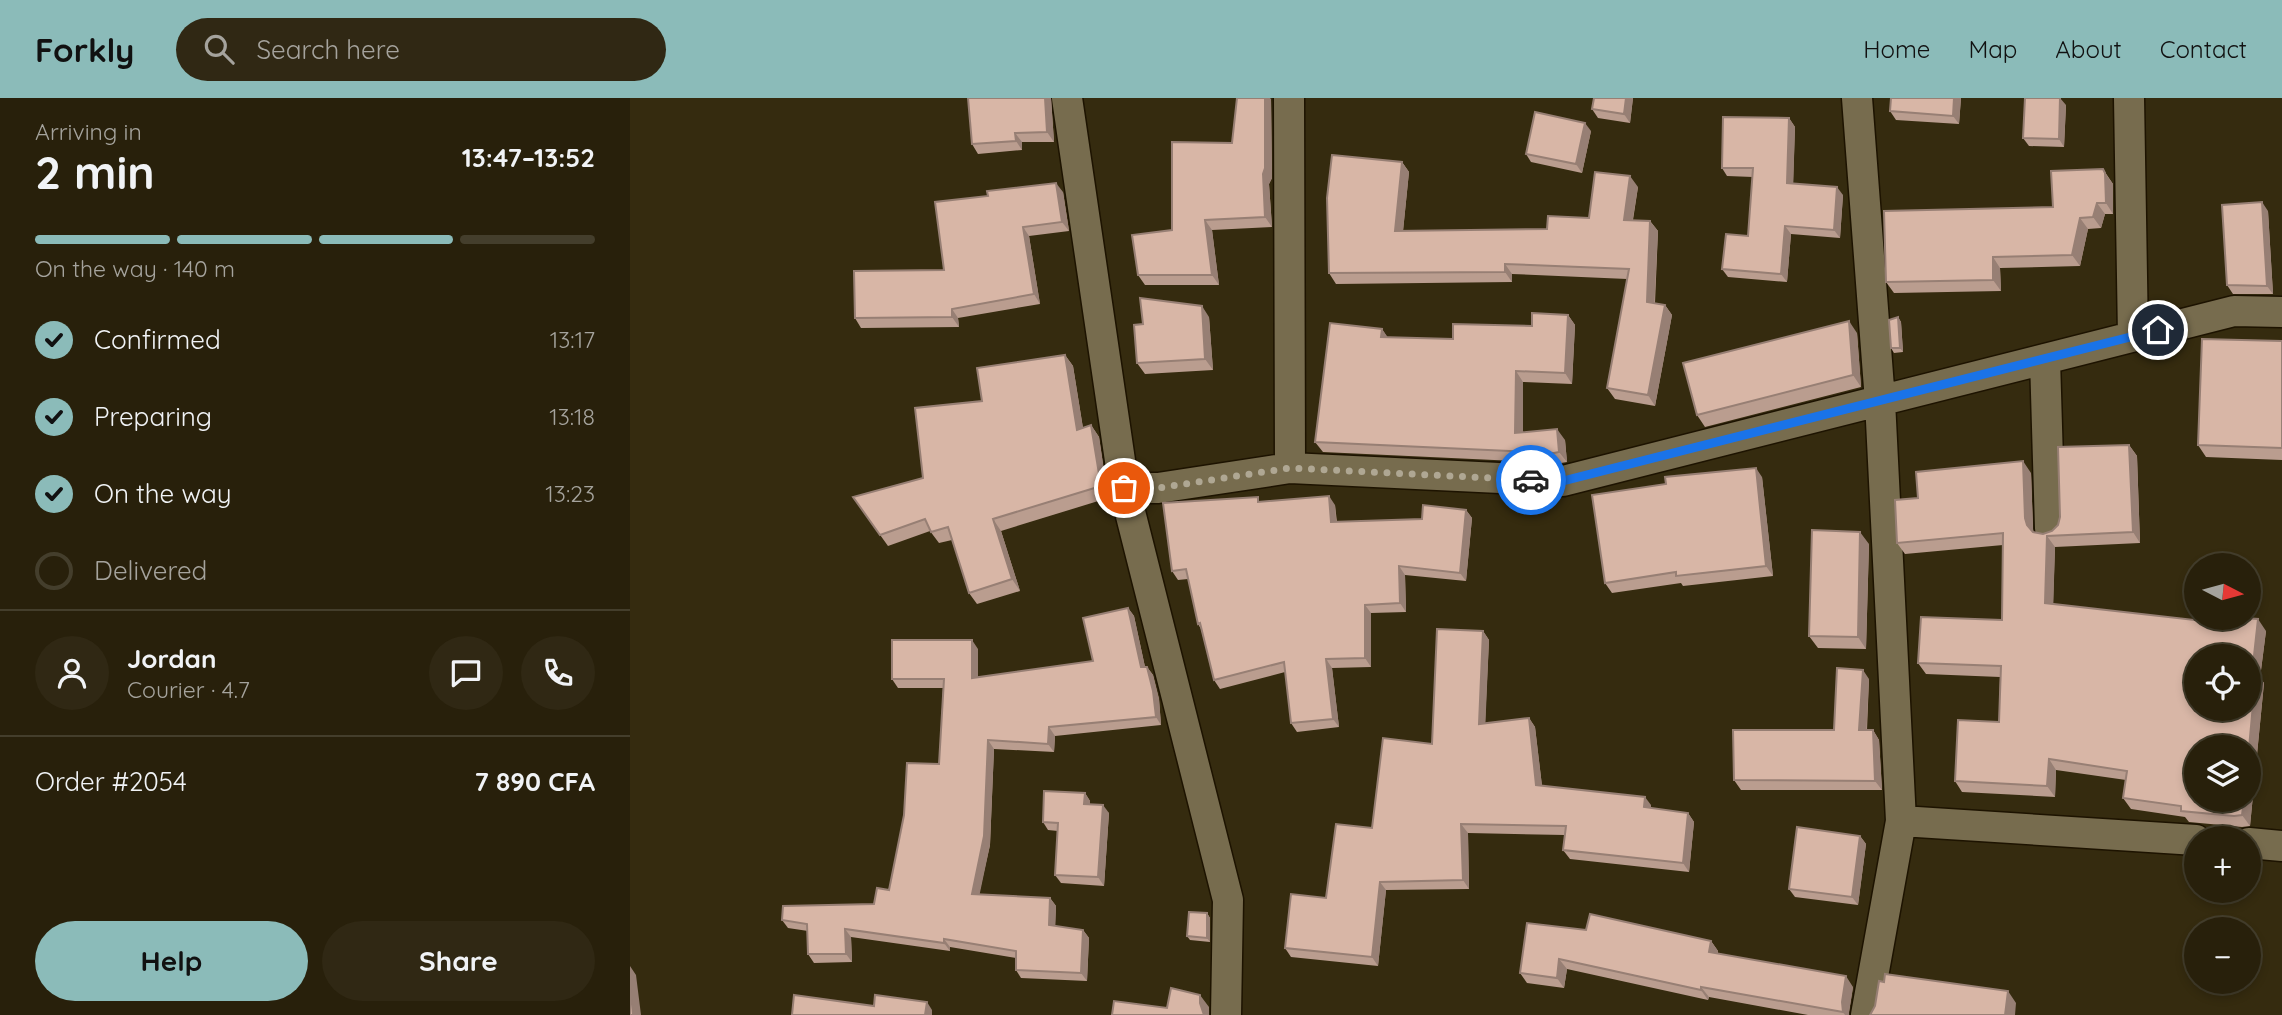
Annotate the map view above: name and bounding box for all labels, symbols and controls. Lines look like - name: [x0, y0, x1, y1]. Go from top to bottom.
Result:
- search box: [176, 18, 666, 81]
- text: Forkly: [35, 29, 134, 70]
- icon: search: [200, 30, 238, 68]
- text: Search here: [256, 33, 400, 66]
- text: Home: [1863, 34, 1930, 64]
- text: Map: [1968, 34, 2017, 64]
- text: About: [2055, 34, 2122, 64]
- text: Contact: [2160, 34, 2247, 64]
- text: Arriving in: [35, 117, 142, 146]
- text: 13:47–13:52: [462, 141, 595, 174]
- text: 2 min: [35, 143, 155, 201]
- text: On the way · 140 m: [35, 254, 235, 283]
- pin: [2128, 300, 2188, 360]
- icon: home: [2139, 311, 2177, 349]
- icon: check: [35, 321, 73, 359]
- text: Confirmed: [94, 323, 221, 356]
- text: 13:17: [550, 325, 595, 354]
- icon: check: [35, 398, 73, 436]
- text: Preparing: [94, 400, 212, 433]
- text: 13:18: [549, 402, 595, 431]
- courier: [1496, 445, 1566, 515]
- pin: [1094, 458, 1154, 518]
- icon: car: [1512, 461, 1550, 499]
- icon: bag: [1105, 469, 1143, 507]
- icon: check: [35, 475, 73, 513]
- text: On the way: [94, 477, 232, 510]
- text: 13:23: [545, 479, 595, 508]
- north arrow: [2184, 553, 2261, 630]
- map controls: [2184, 553, 2261, 994]
- text: Delivered: [94, 554, 207, 587]
- button: person: [35, 636, 109, 710]
- button: chat: [429, 636, 503, 710]
- button: phone: [521, 636, 595, 710]
- text: Jordan: [127, 642, 216, 675]
- button: locate: [2184, 644, 2261, 721]
- text: Courier · 4.7: [127, 675, 250, 704]
- button: layers: [2184, 735, 2261, 812]
- text: Order #2054: [35, 765, 187, 798]
- text: 7 890 CFA: [474, 765, 595, 798]
- button: +: [2184, 826, 2261, 903]
- button: −: [2184, 917, 2261, 994]
- button: Help: [35, 921, 308, 1001]
- button: Share: [322, 921, 595, 1001]

